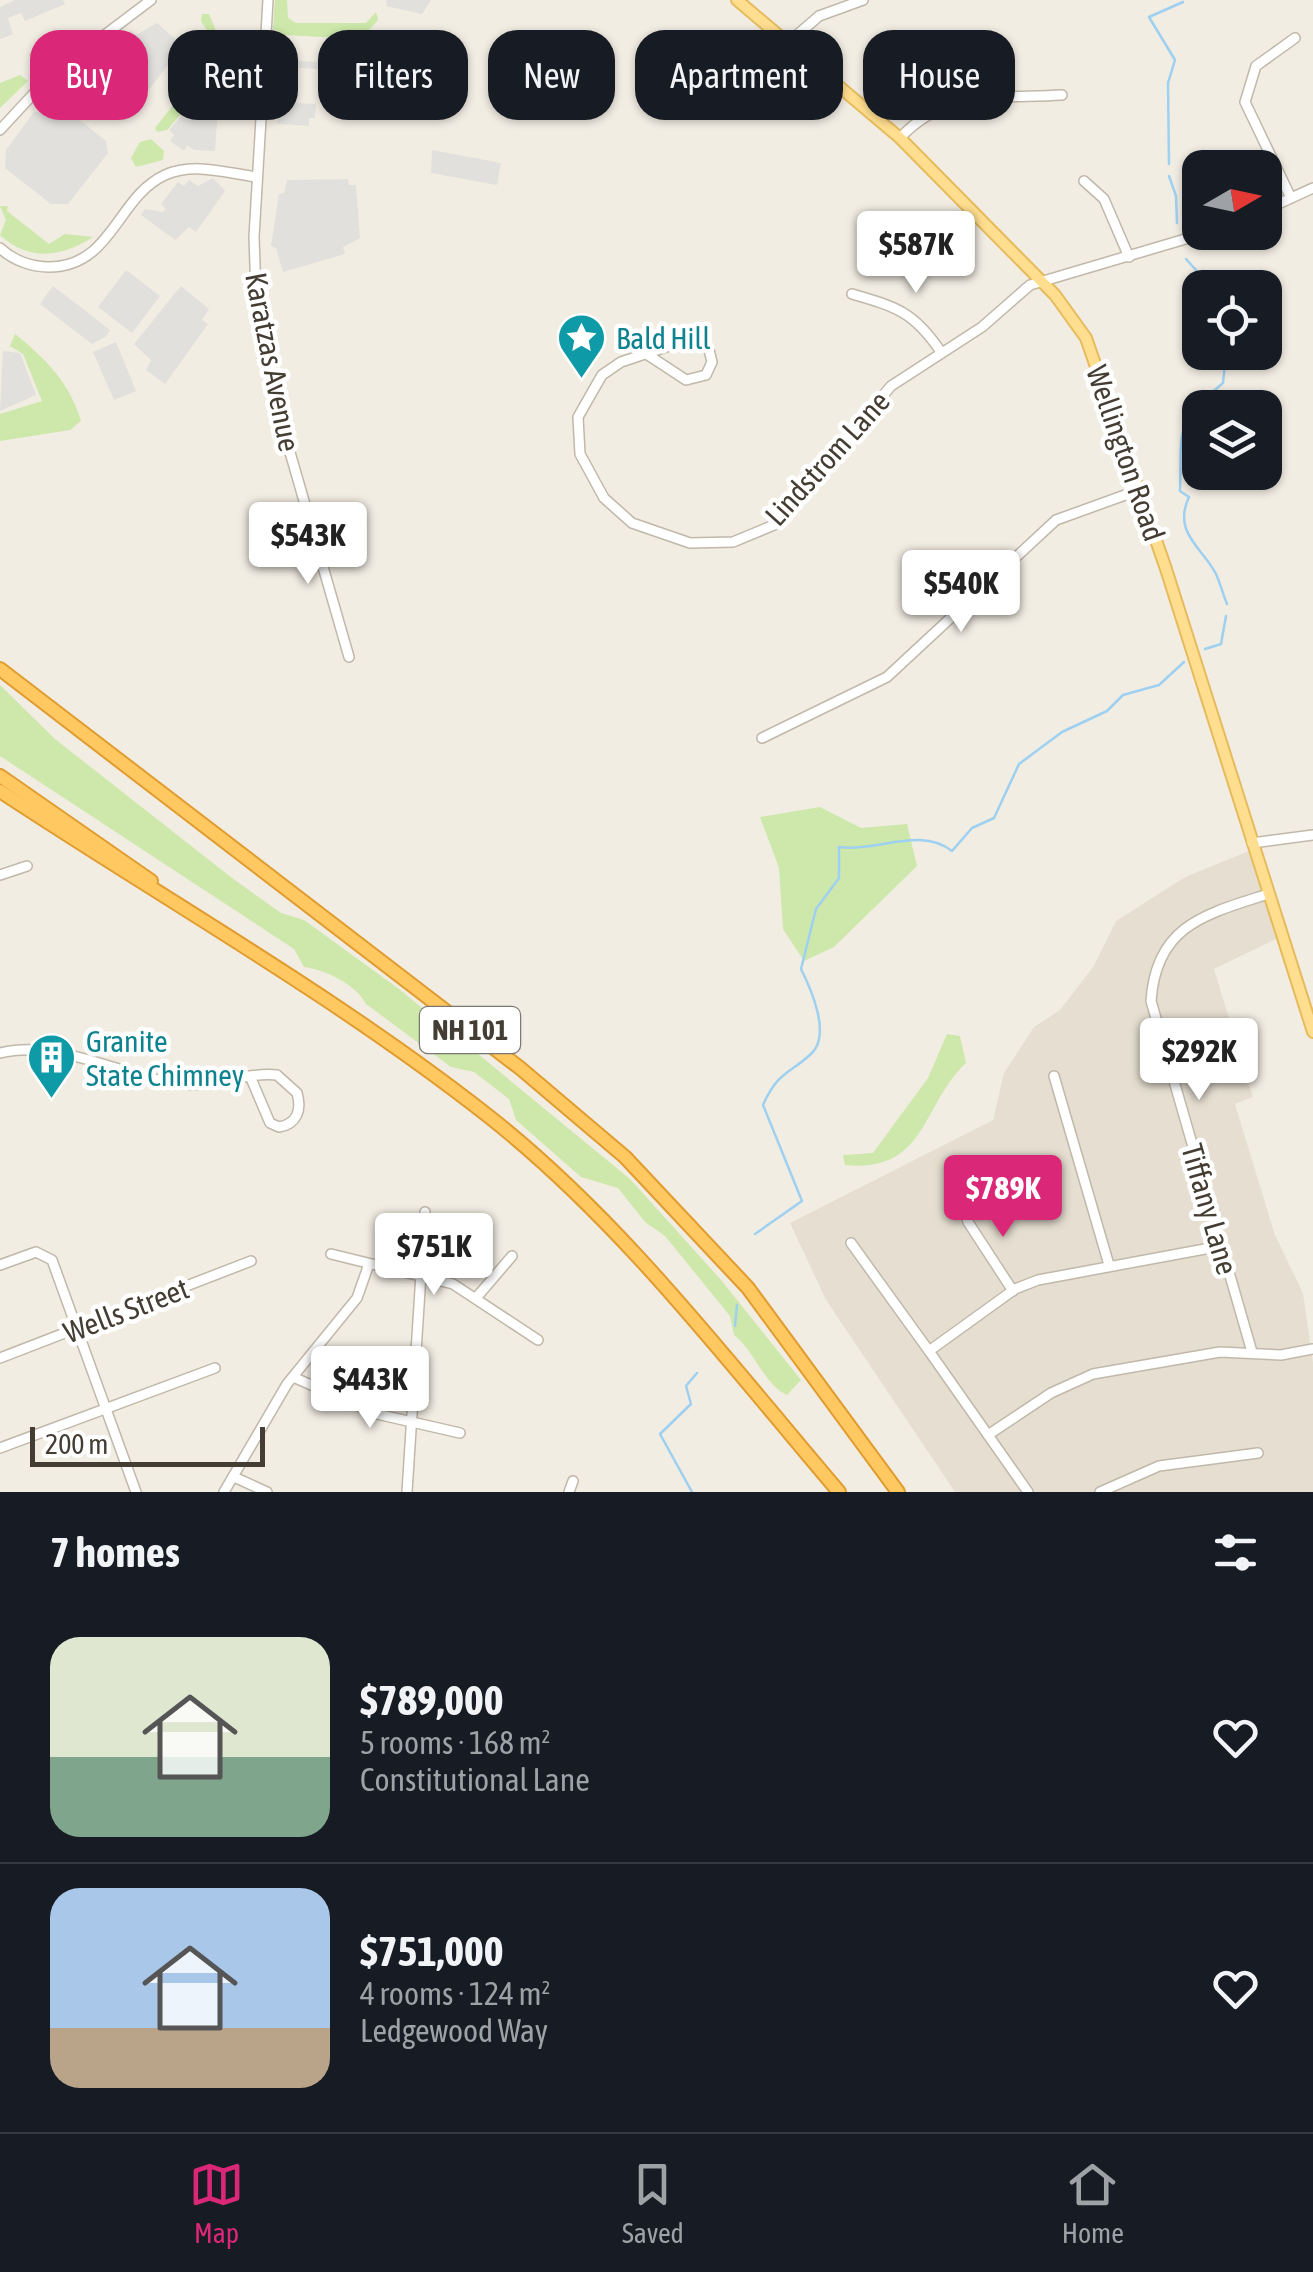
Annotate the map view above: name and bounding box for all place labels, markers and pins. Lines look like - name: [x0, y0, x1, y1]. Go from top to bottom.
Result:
- pin: $587K: [846, 211, 986, 296]
- place icon: Bald Hill: [555, 312, 607, 380]
- place label: Bald Hill: [616, 321, 710, 355]
- pin: $543K: [238, 502, 378, 587]
- pin: $540K: [891, 550, 1031, 635]
- pin: $292K: [1129, 1018, 1269, 1103]
- place label: Granite State Chimney: [86, 1024, 244, 1092]
- building icon: Granite State Chimney: [25, 1032, 77, 1100]
- pin: $789K: [933, 1155, 1073, 1240]
- pin: $751K: [364, 1213, 504, 1298]
- pin: $443K: [300, 1346, 440, 1431]

